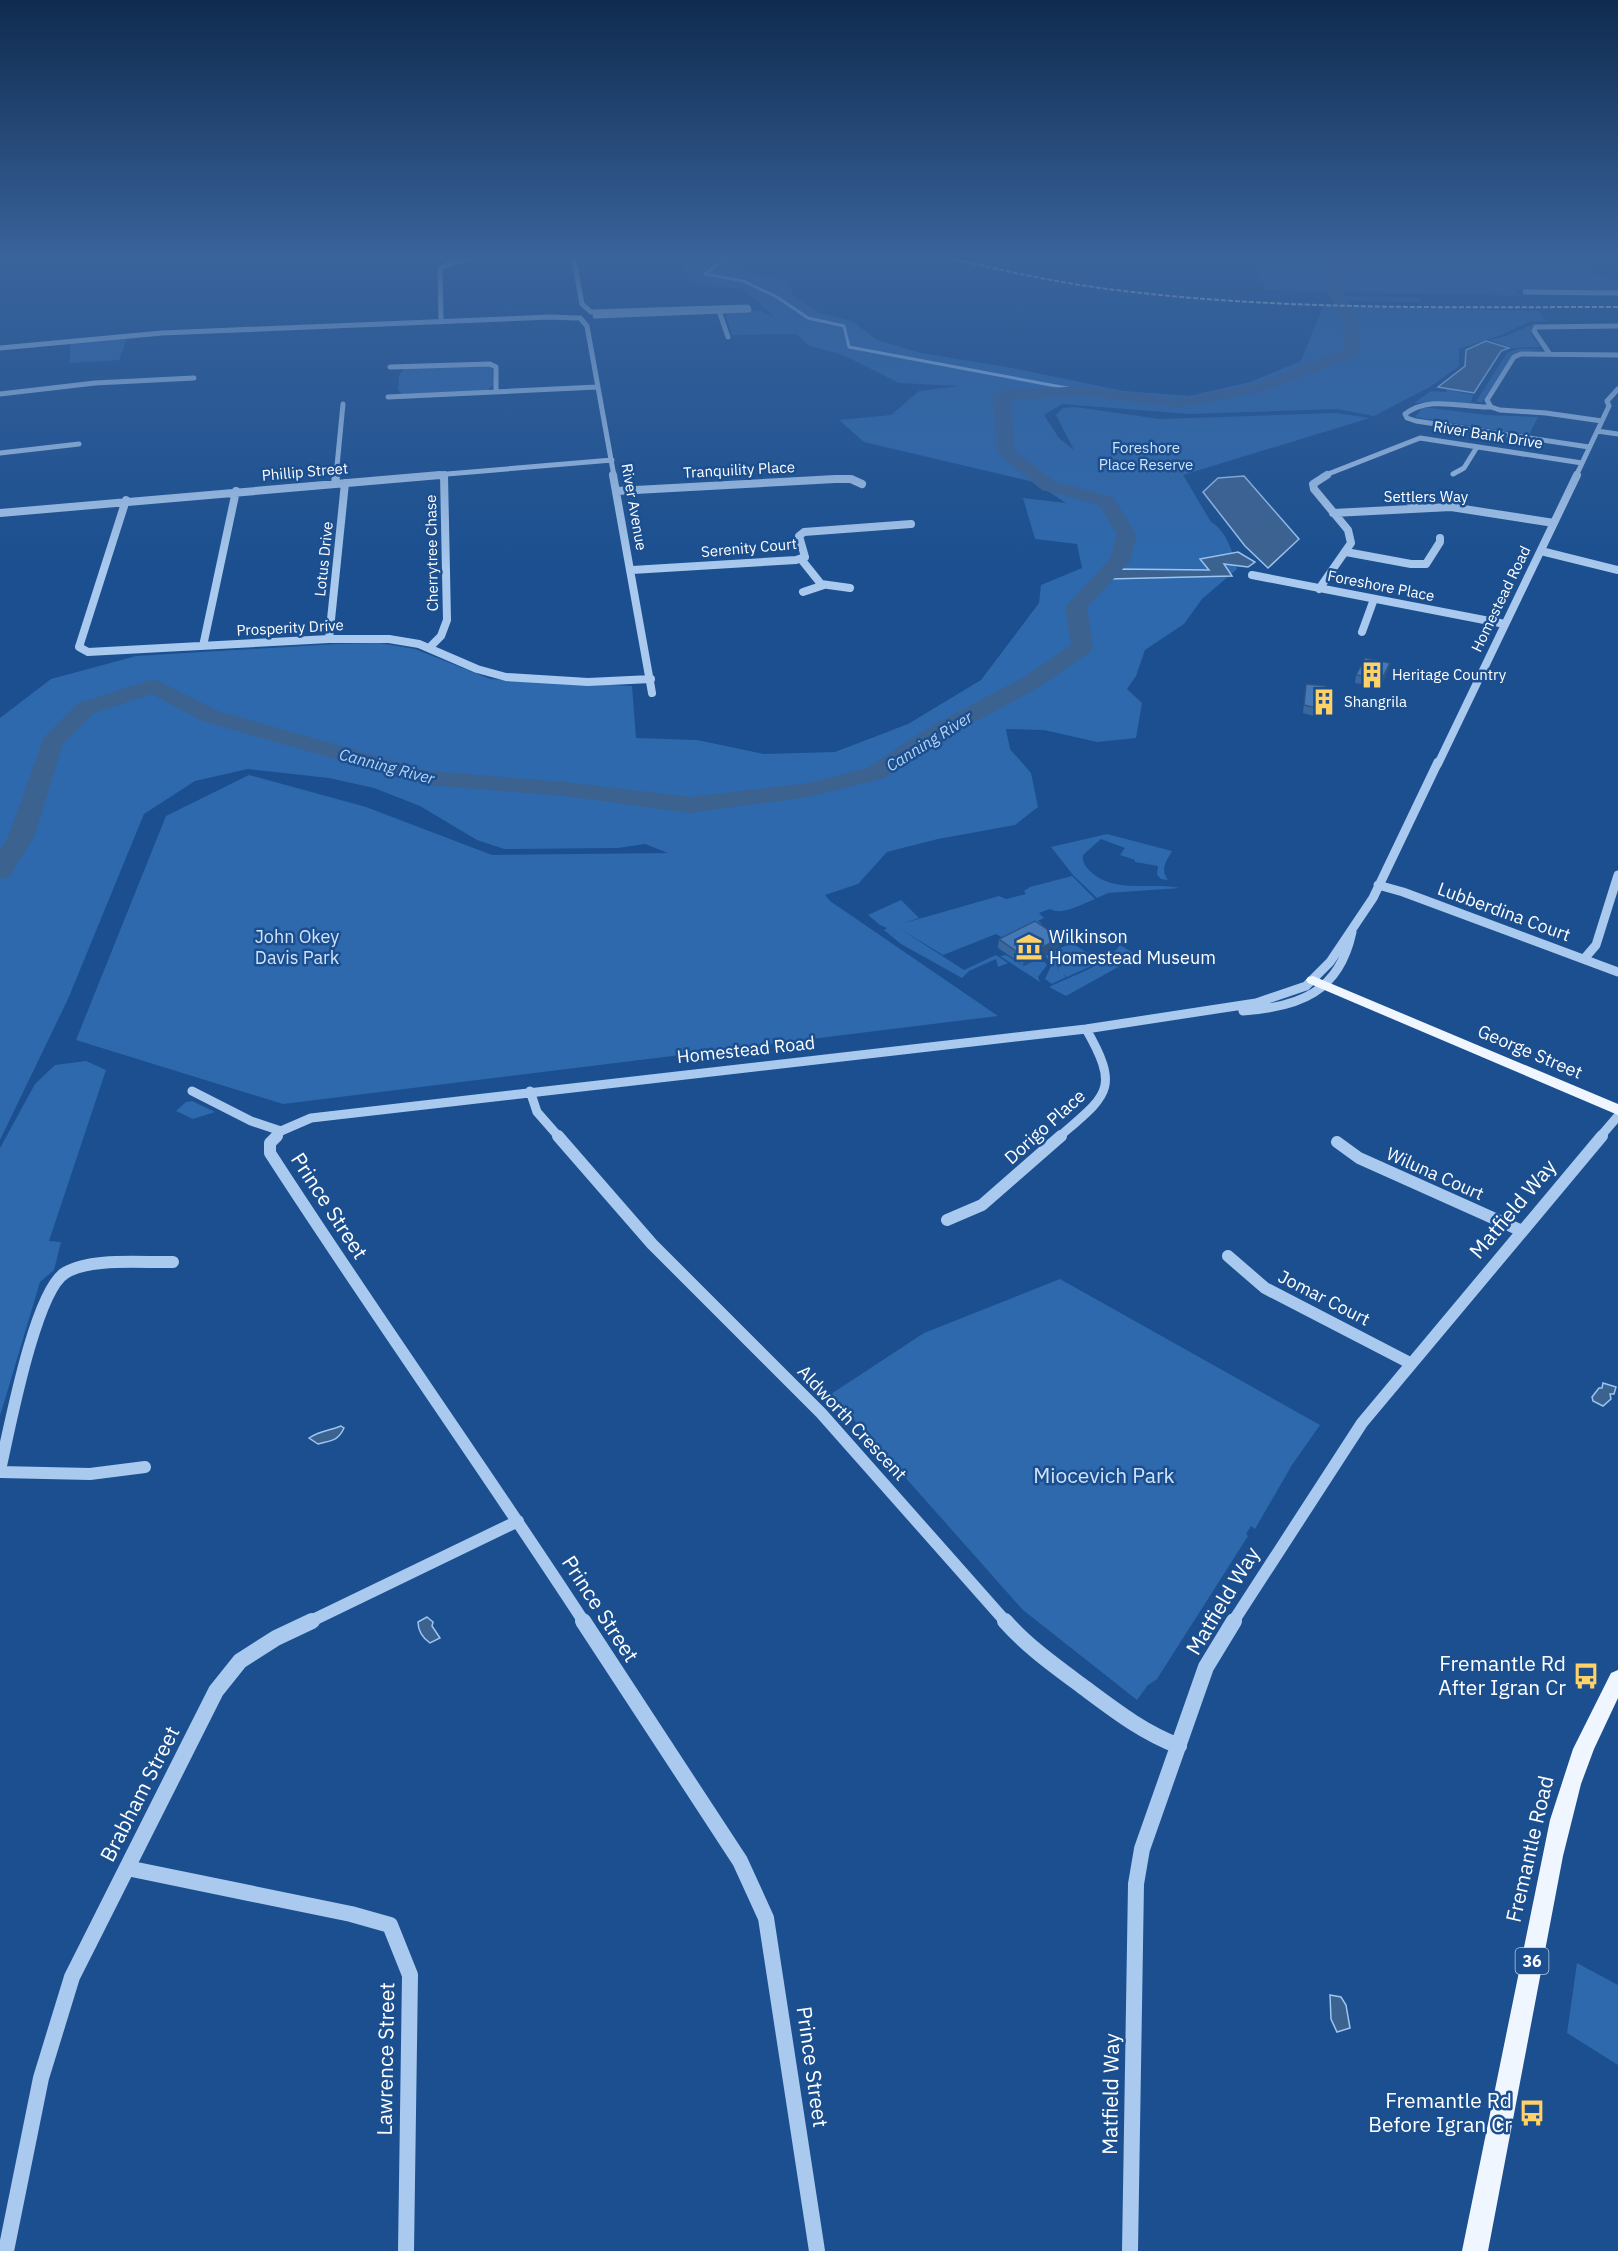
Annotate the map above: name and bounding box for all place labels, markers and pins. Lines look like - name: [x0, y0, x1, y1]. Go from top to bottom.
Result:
- building icon: Heritage Country: [1357, 660, 1387, 690]
- place label: Heritage Country: [1392, 665, 1507, 684]
- building icon: Shangrila: [1309, 687, 1339, 717]
- place label: Shangrila: [1344, 692, 1407, 711]
- place label: Wilkinson Homestead Museum: [1049, 925, 1216, 969]
- museum icon: Wilkinson Homestead Museum: [1014, 932, 1044, 962]
- place label: Fremantle Rd After Igran Cr: [1438, 1649, 1566, 1701]
- bus stop icon: Fremantle Rd After Igran Cr: [1571, 1661, 1601, 1691]
- place label: Fremantle Rd Before Igran Cr: [1368, 2086, 1512, 2138]
- bus stop icon: Fremantle Rd Before Igran Cr: [1517, 2098, 1547, 2128]

